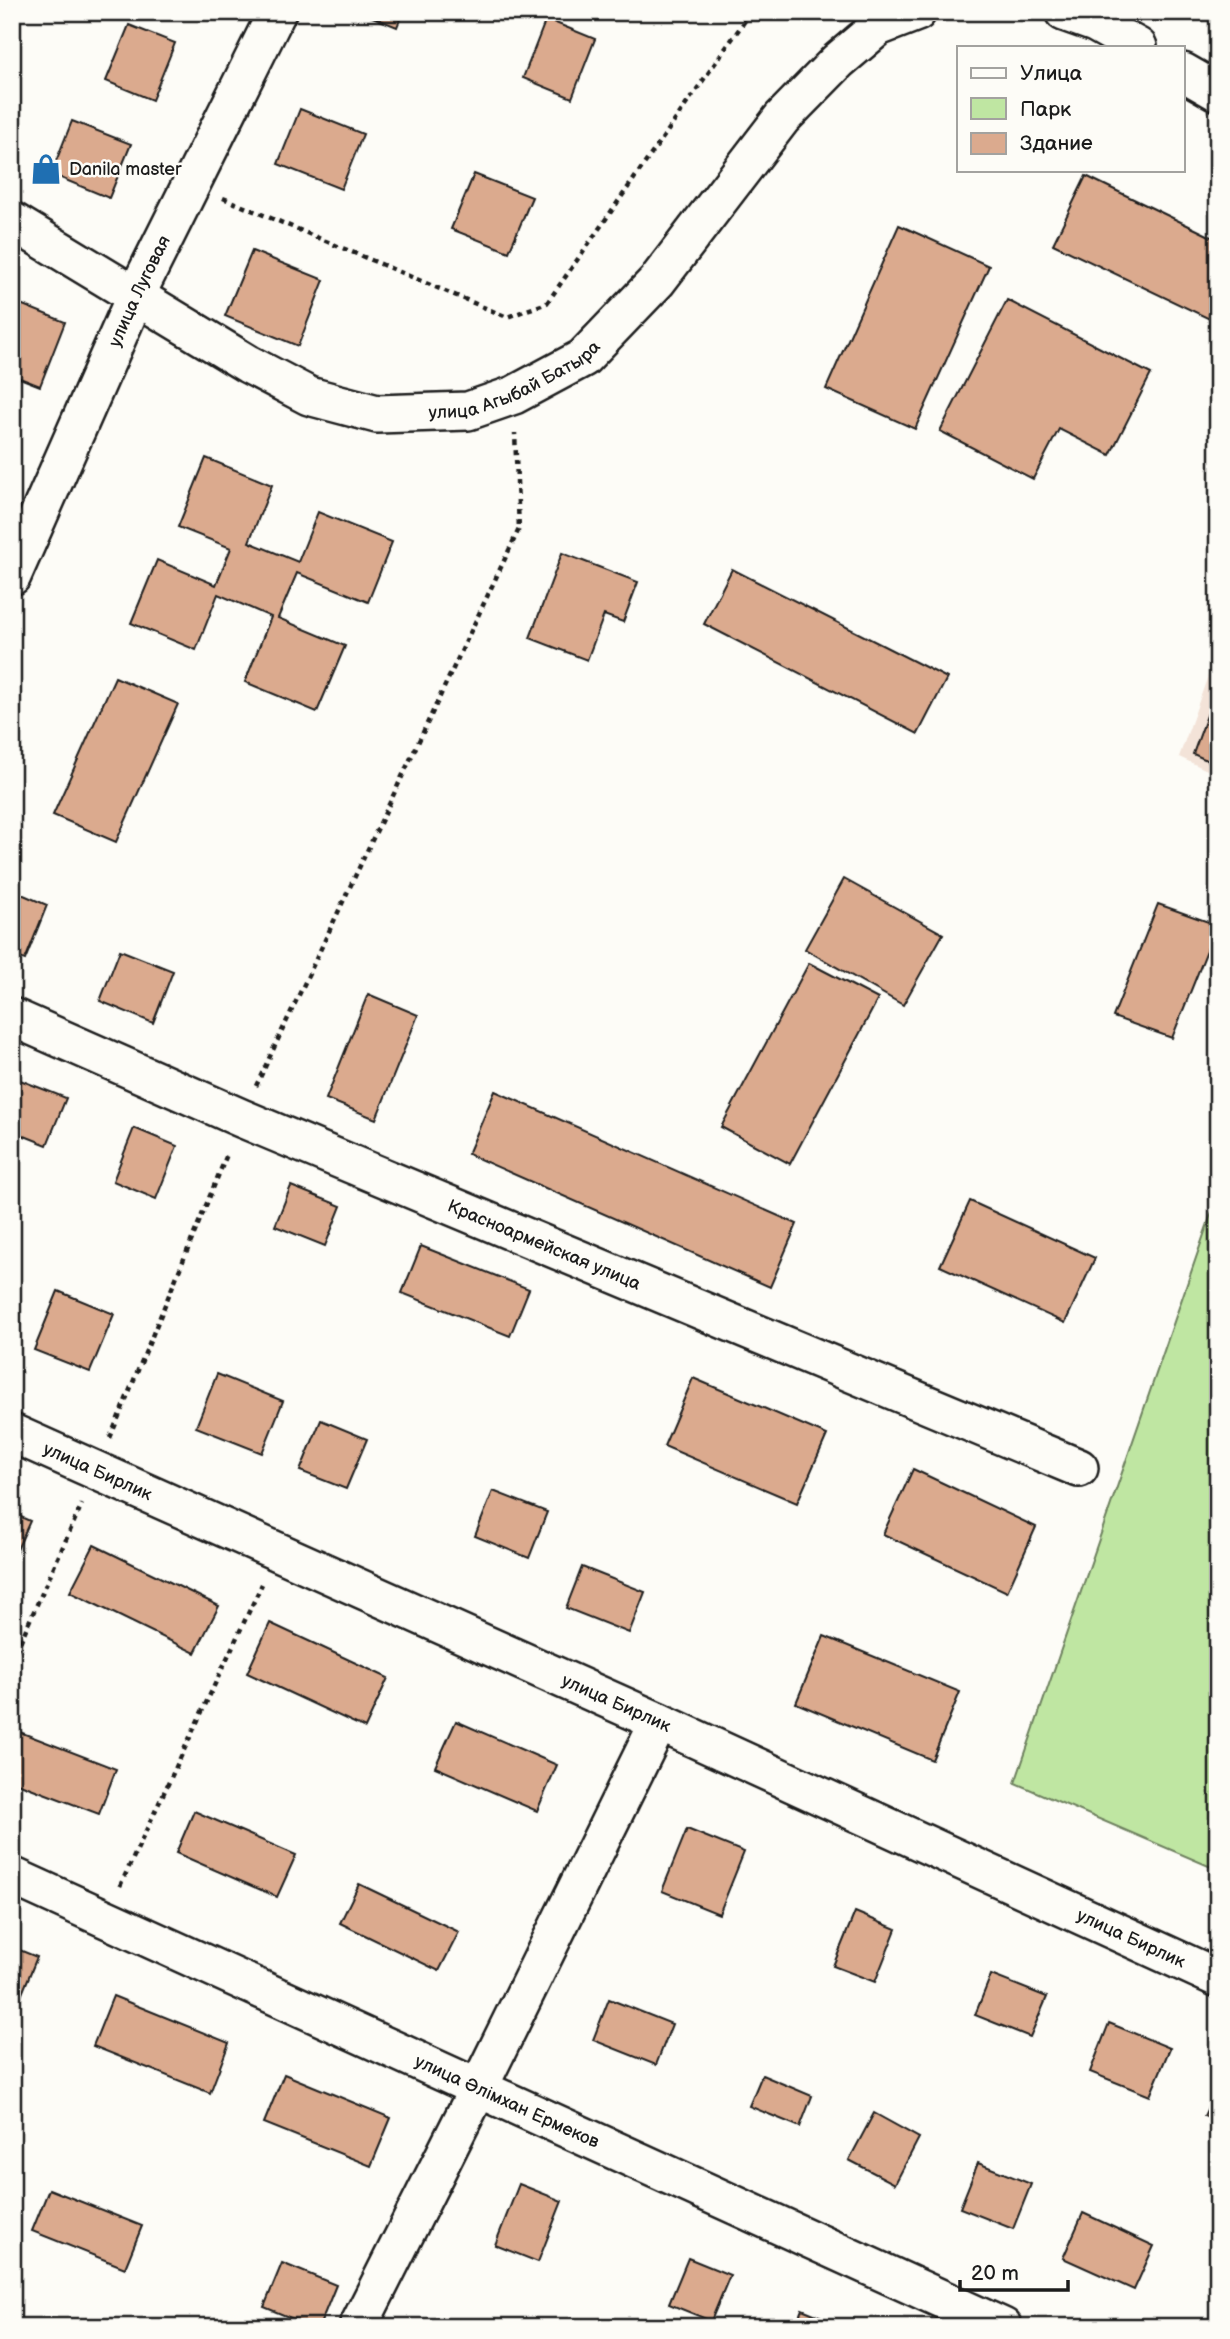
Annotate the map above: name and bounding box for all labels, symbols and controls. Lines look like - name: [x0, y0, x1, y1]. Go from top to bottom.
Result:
- legend: [957, 46, 1184, 172]
- text: Улица: [1020, 61, 1083, 86]
- text: Парк: [1020, 97, 1071, 122]
- text: Здание: [1020, 131, 1093, 156]
- shop icon: Danila master: [29, 152, 63, 186]
- place label: Danila master: [69, 159, 182, 180]
- street label: улица Луговая: [104, 232, 175, 350]
- street label: улица Агыбай Батыра: [428, 336, 605, 423]
- street label: Красноармейская улица: [444, 1196, 644, 1295]
- street label: улица Бирлик: [40, 1438, 156, 1505]
- street label: улица Бирлик: [558, 1670, 674, 1737]
- street label: улица Бирлик: [1073, 1905, 1189, 1973]
- street label: улица Әлімхан Ермеков: [411, 2051, 603, 2153]
- scale bar: [960, 2248, 1069, 2292]
- text: 20 m: [971, 2261, 1019, 2286]

